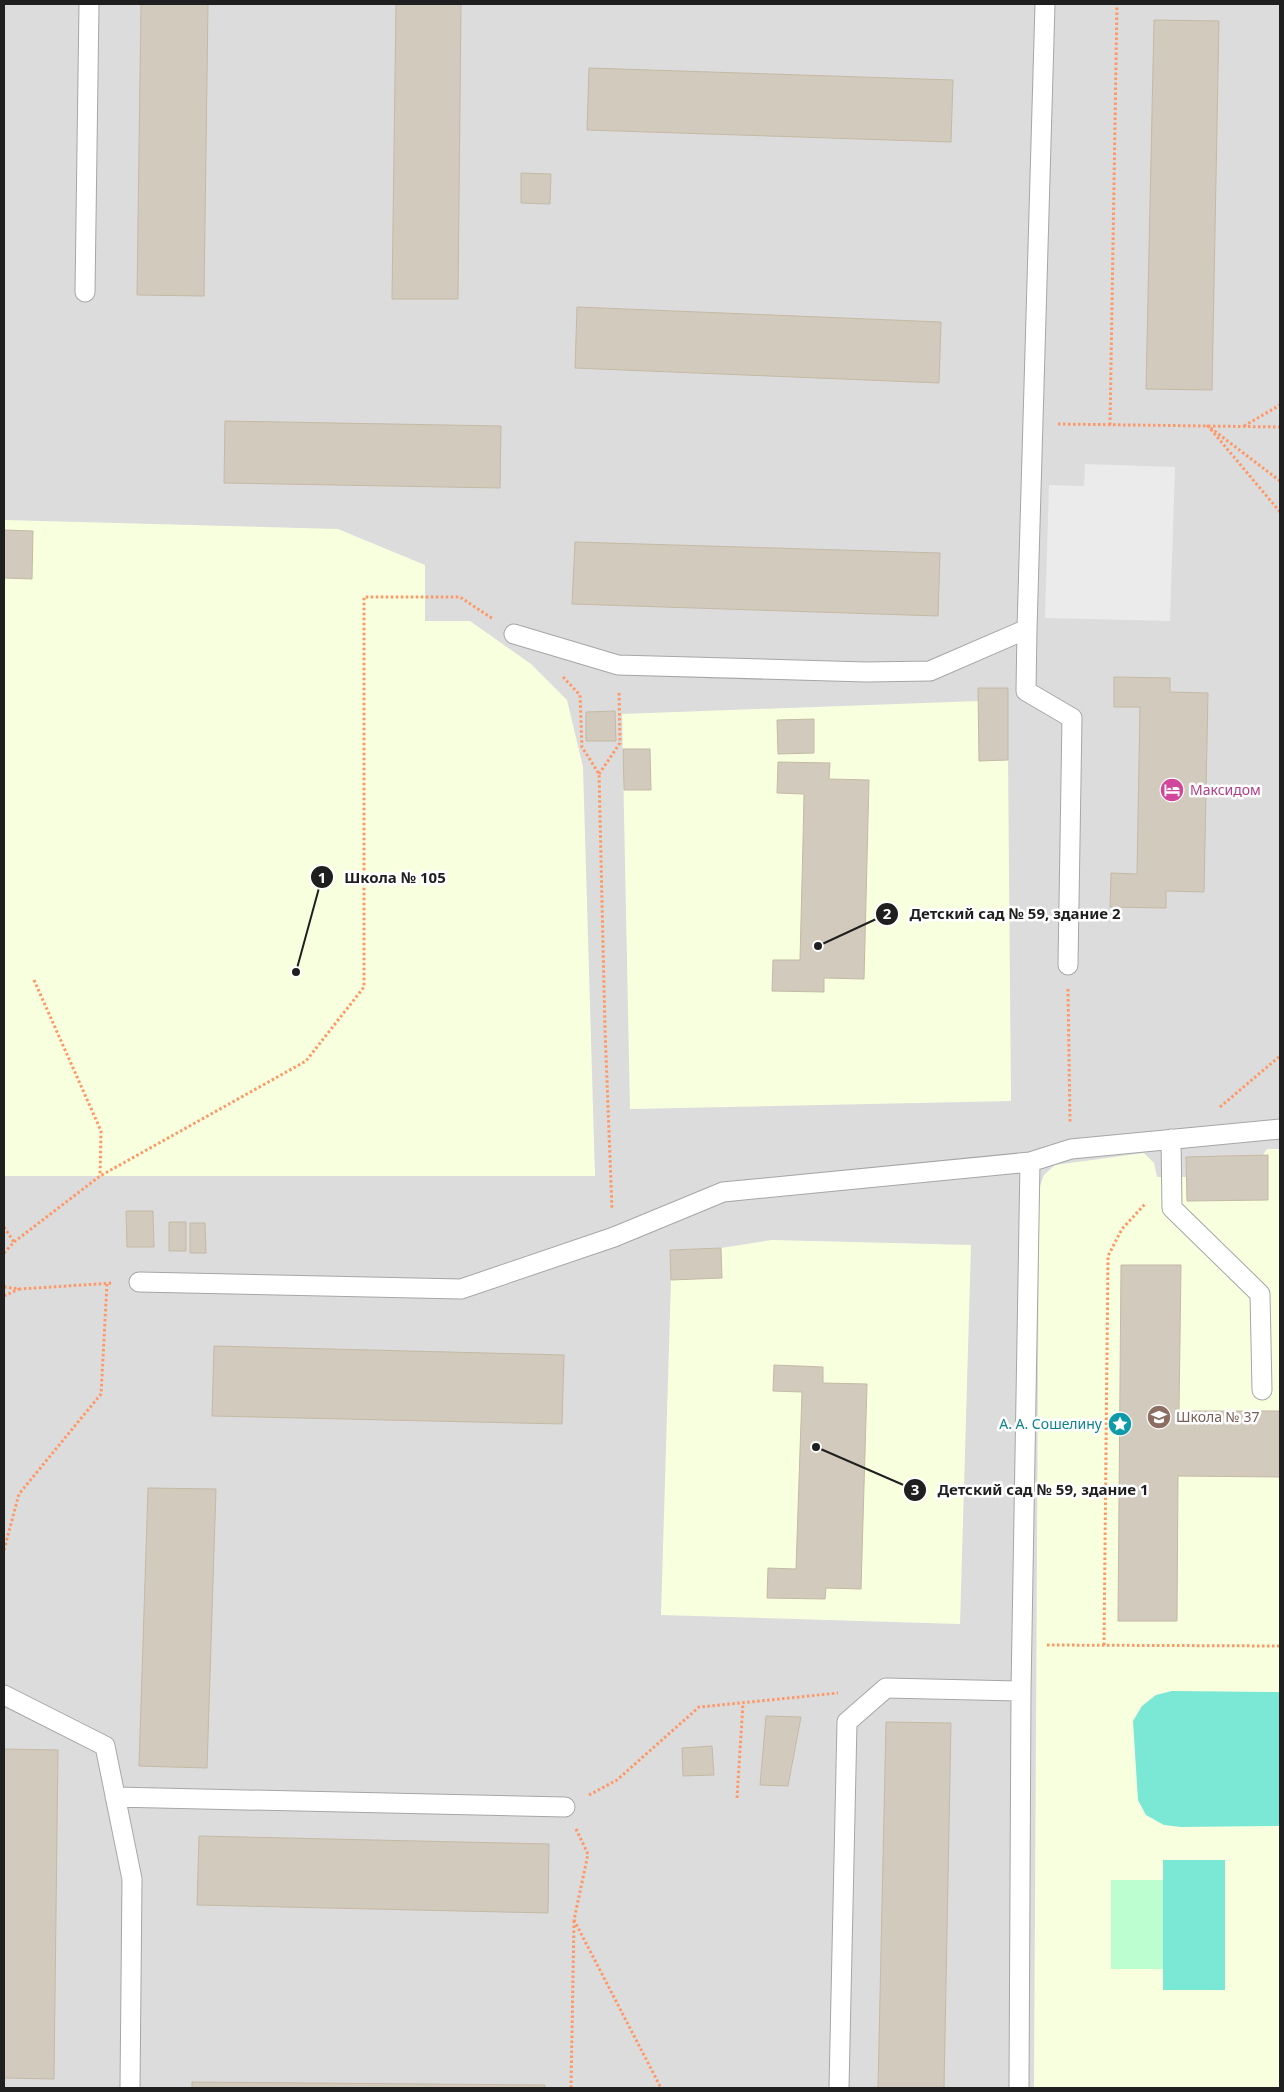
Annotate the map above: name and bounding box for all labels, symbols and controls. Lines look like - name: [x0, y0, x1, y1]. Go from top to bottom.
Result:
- hotel icon: Максидом: [1159, 777, 1185, 803]
- place label: Максидом: [1190, 780, 1261, 799]
- callout: Школа № 105: [309, 862, 456, 892]
- text: 1: [318, 867, 326, 887]
- text: Школа № 105: [344, 867, 446, 887]
- callout: Детский сад № 59, здание 2: [875, 899, 1131, 929]
- text: 2: [883, 903, 892, 923]
- text: Детский сад № 59, здание 2: [909, 903, 1121, 923]
- school or university icon: Школа № 37: [1146, 1404, 1172, 1430]
- place label: Школа № 37: [1176, 1407, 1260, 1426]
- place icon: А. А. Сошелину: [1107, 1411, 1133, 1437]
- place label: А. А. Сошелину: [999, 1414, 1103, 1433]
- callout: Детский сад № 59, здание 1: [903, 1475, 1159, 1505]
- text: 3: [911, 1479, 919, 1499]
- text: Детский сад № 59, здание 1: [937, 1479, 1149, 1499]

